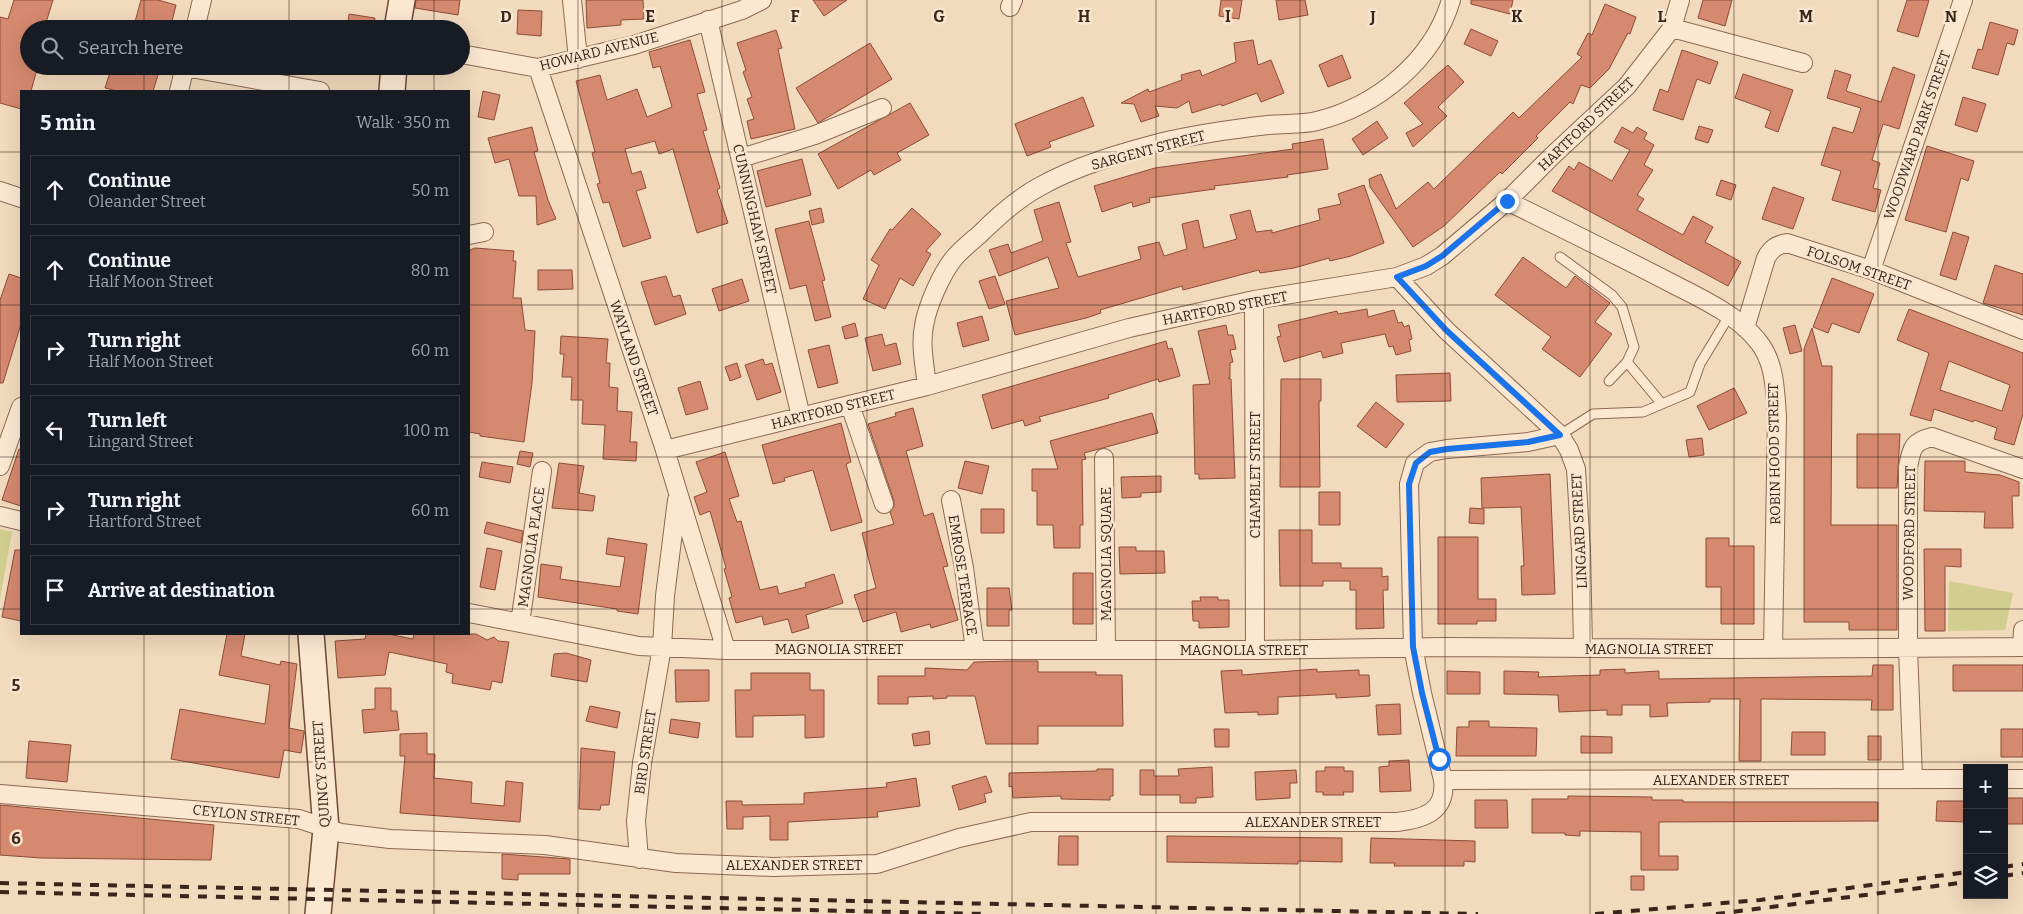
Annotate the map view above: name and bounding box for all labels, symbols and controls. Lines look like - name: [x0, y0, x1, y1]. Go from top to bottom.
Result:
- text: D: [500, 7, 512, 26]
- text: E: [645, 7, 655, 26]
- text: F: [791, 7, 800, 26]
- text: G: [933, 7, 945, 26]
- text: H: [1078, 7, 1091, 26]
- text: I: [1225, 7, 1231, 26]
- text: J: [1369, 7, 1376, 26]
- text: K: [1511, 7, 1523, 26]
- text: L: [1658, 7, 1667, 26]
- text: M: [1799, 7, 1813, 26]
- text: N: [1945, 7, 1957, 26]
- search box: [20, 20, 470, 75]
- street label: HOWARD AVENUE: [538, 28, 661, 75]
- icon: search: [38, 34, 66, 62]
- text: Search here: [78, 36, 183, 59]
- street label: WOODWARD PARK STREET: [1881, 48, 1954, 222]
- street label: HARTFORD STREET: [1535, 74, 1638, 175]
- text: 5 min: [40, 110, 96, 136]
- text: Walk · 350 m: [356, 113, 450, 132]
- street label: SARGENT STREET: [1089, 127, 1207, 174]
- street label: CUNNINGHAM STREET: [729, 142, 780, 296]
- text: Continue: [88, 169, 171, 192]
- icon: ahead: [41, 176, 69, 204]
- text: 50 m: [412, 181, 449, 200]
- route end: [1496, 190, 1519, 213]
- text: Oleander Street: [88, 192, 206, 211]
- street label: FOLSOM STREET: [1804, 243, 1913, 294]
- text: Continue: [88, 249, 171, 272]
- icon: ahead: [41, 256, 69, 284]
- text: 80 m: [411, 261, 449, 280]
- text: Half Moon Street: [88, 272, 214, 291]
- street label: HARTFORD STREET: [1161, 288, 1289, 329]
- street label: WAYLAND STREET: [606, 298, 661, 418]
- text: Turn right: [88, 329, 181, 352]
- icon: right: [41, 336, 69, 364]
- text: 60 m: [411, 341, 449, 360]
- text: Half Moon Street: [88, 352, 214, 371]
- street label: ROBIN HOOD STREET: [1765, 383, 1784, 525]
- street label: HARTFORD STREET: [769, 386, 897, 433]
- text: Turn left: [88, 409, 167, 432]
- street label: CHAMBLET STREET: [1247, 411, 1264, 539]
- icon: left: [41, 416, 69, 444]
- text: 100 m: [404, 421, 449, 440]
- text: Lingard Street: [88, 432, 194, 451]
- street label: WOODFORD STREET: [1900, 466, 1919, 600]
- street label: LINGARD STREET: [1568, 473, 1591, 589]
- street label: MAGNOLIA PLACE: [515, 486, 548, 608]
- street label: MAGNOLIA SQUARE: [1098, 487, 1115, 621]
- text: Turn right: [88, 489, 181, 512]
- icon: right: [41, 496, 69, 524]
- text: 60 m: [411, 501, 449, 520]
- text: Hartford Street: [88, 512, 201, 531]
- street label: EMROSE TERRACE: [945, 513, 980, 637]
- icon: arrive: [41, 576, 69, 604]
- text: Arrive at destination: [88, 579, 275, 602]
- street label: MAGNOLIA STREET: [775, 641, 903, 658]
- street label: MAGNOLIA STREET: [1585, 641, 1713, 658]
- street label: MAGNOLIA STREET: [1180, 642, 1308, 659]
- text: 5: [12, 676, 21, 695]
- street label: BIRD STREET: [631, 708, 660, 796]
- street label: QUINCY STREET: [309, 720, 334, 828]
- route start: [1428, 748, 1451, 771]
- map controls: [1963, 764, 2008, 899]
- button: +: [1963, 764, 2008, 809]
- street label: ALEXANDER STREET: [1653, 772, 1789, 789]
- street label: CEYLON STREET: [192, 801, 300, 830]
- button: −: [1963, 809, 2008, 854]
- street label: ALEXANDER STREET: [1245, 814, 1381, 831]
- text: 6: [11, 829, 21, 848]
- button: layers: [1963, 854, 2008, 899]
- street label: ALEXANDER STREET: [726, 857, 862, 874]

